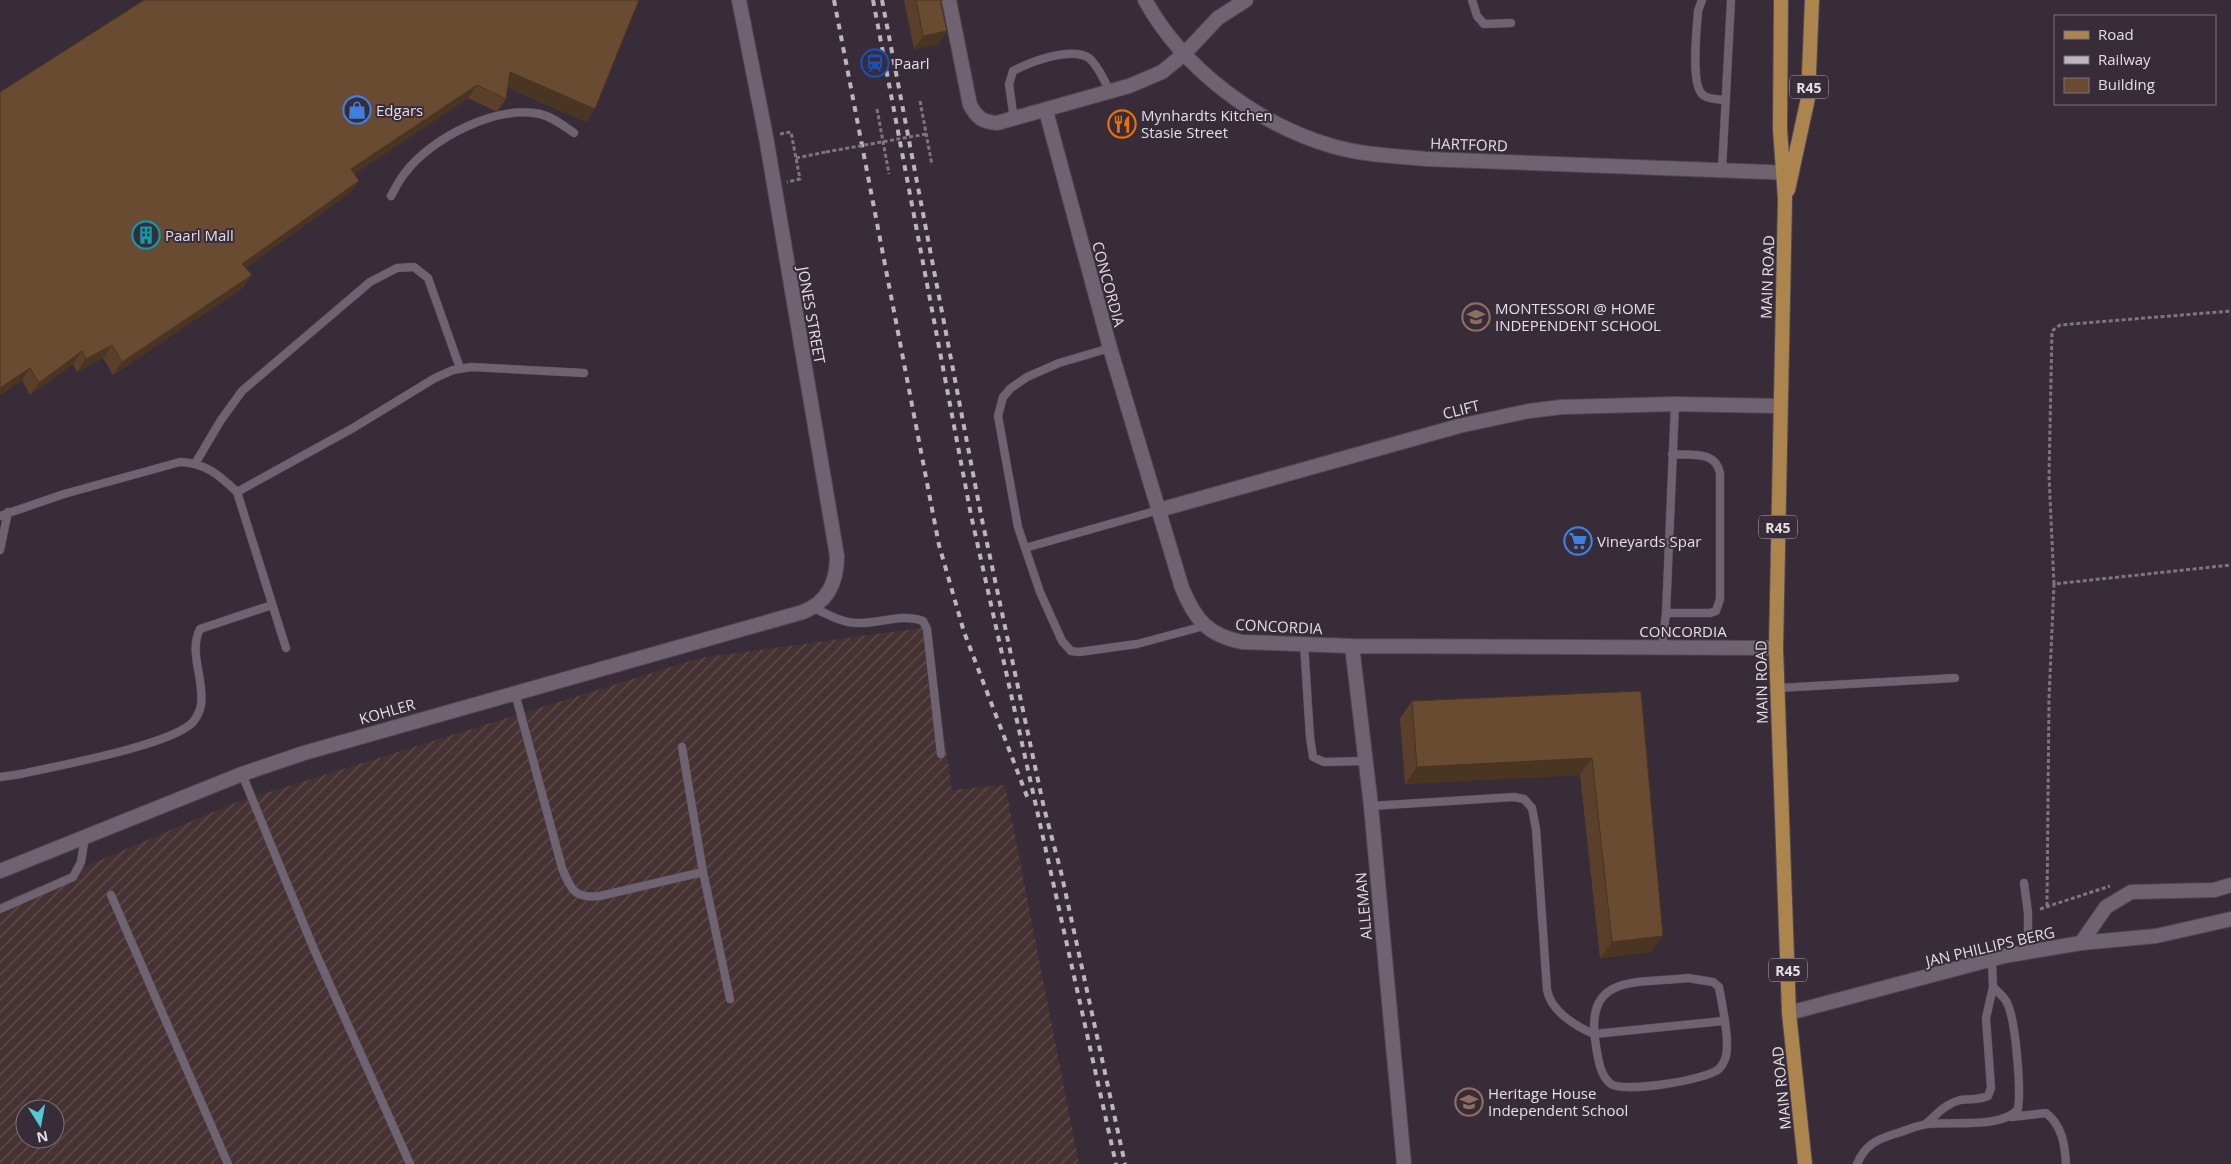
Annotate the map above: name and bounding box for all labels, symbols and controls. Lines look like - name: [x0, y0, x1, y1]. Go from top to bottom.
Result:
- legend: [2054, 15, 2216, 105]
- text: Road: [2098, 24, 2134, 44]
- station icon: Paarl: [860, 48, 890, 78]
- text: Railway: [2098, 49, 2151, 69]
- place label: Paarl: [894, 53, 930, 73]
- text: Building: [2098, 74, 2155, 94]
- road number: R45: [1790, 75, 1828, 98]
- shop icon: Edgars: [342, 95, 372, 125]
- place label: Edgars: [376, 100, 423, 120]
- place label: Mynhardts Kitchen Stasie Street: [1141, 105, 1273, 142]
- restaurant icon: Mynhardts Kitchen Stasie Street: [1107, 109, 1137, 139]
- street label: HARTFORD: [1430, 133, 1508, 155]
- building icon: Paarl Mall: [131, 220, 161, 250]
- place label: Paarl Mall: [165, 225, 234, 245]
- street label: MAIN ROAD: [1756, 235, 1778, 319]
- street label: CONCORDIA: [1088, 239, 1130, 329]
- street label: JONES STREET: [793, 263, 830, 366]
- place label: MONTESSORI @ HOME INDEPENDENT SCHOOL: [1495, 298, 1661, 335]
- school or university icon: MONTESSORI @ HOME INDEPENDENT SCHOOL: [1461, 302, 1491, 332]
- street label: CLIFT: [1440, 395, 1482, 423]
- road number: R45: [1759, 516, 1797, 538]
- supermarket icon: Vineyards Spar: [1563, 526, 1593, 556]
- place label: Vineyards Spar: [1597, 531, 1701, 551]
- street label: CONCORDIA: [1235, 614, 1324, 638]
- street label: CONCORDIA: [1639, 621, 1727, 641]
- street label: MAIN ROAD: [1750, 640, 1772, 724]
- street label: KOHLER: [357, 693, 418, 729]
- street label: ALLEMAN: [1350, 871, 1376, 941]
- street label: JAN PHILLIPS BERG: [1921, 921, 2057, 971]
- road number: R45: [1769, 958, 1807, 982]
- street label: MAIN ROAD: [1767, 1045, 1795, 1131]
- place label: Heritage House Independent School: [1488, 1083, 1628, 1120]
- school or university icon: Heritage House Independent School: [1454, 1087, 1484, 1117]
- north arrow: [15, 1099, 65, 1149]
- text: N: [35, 1127, 50, 1148]

